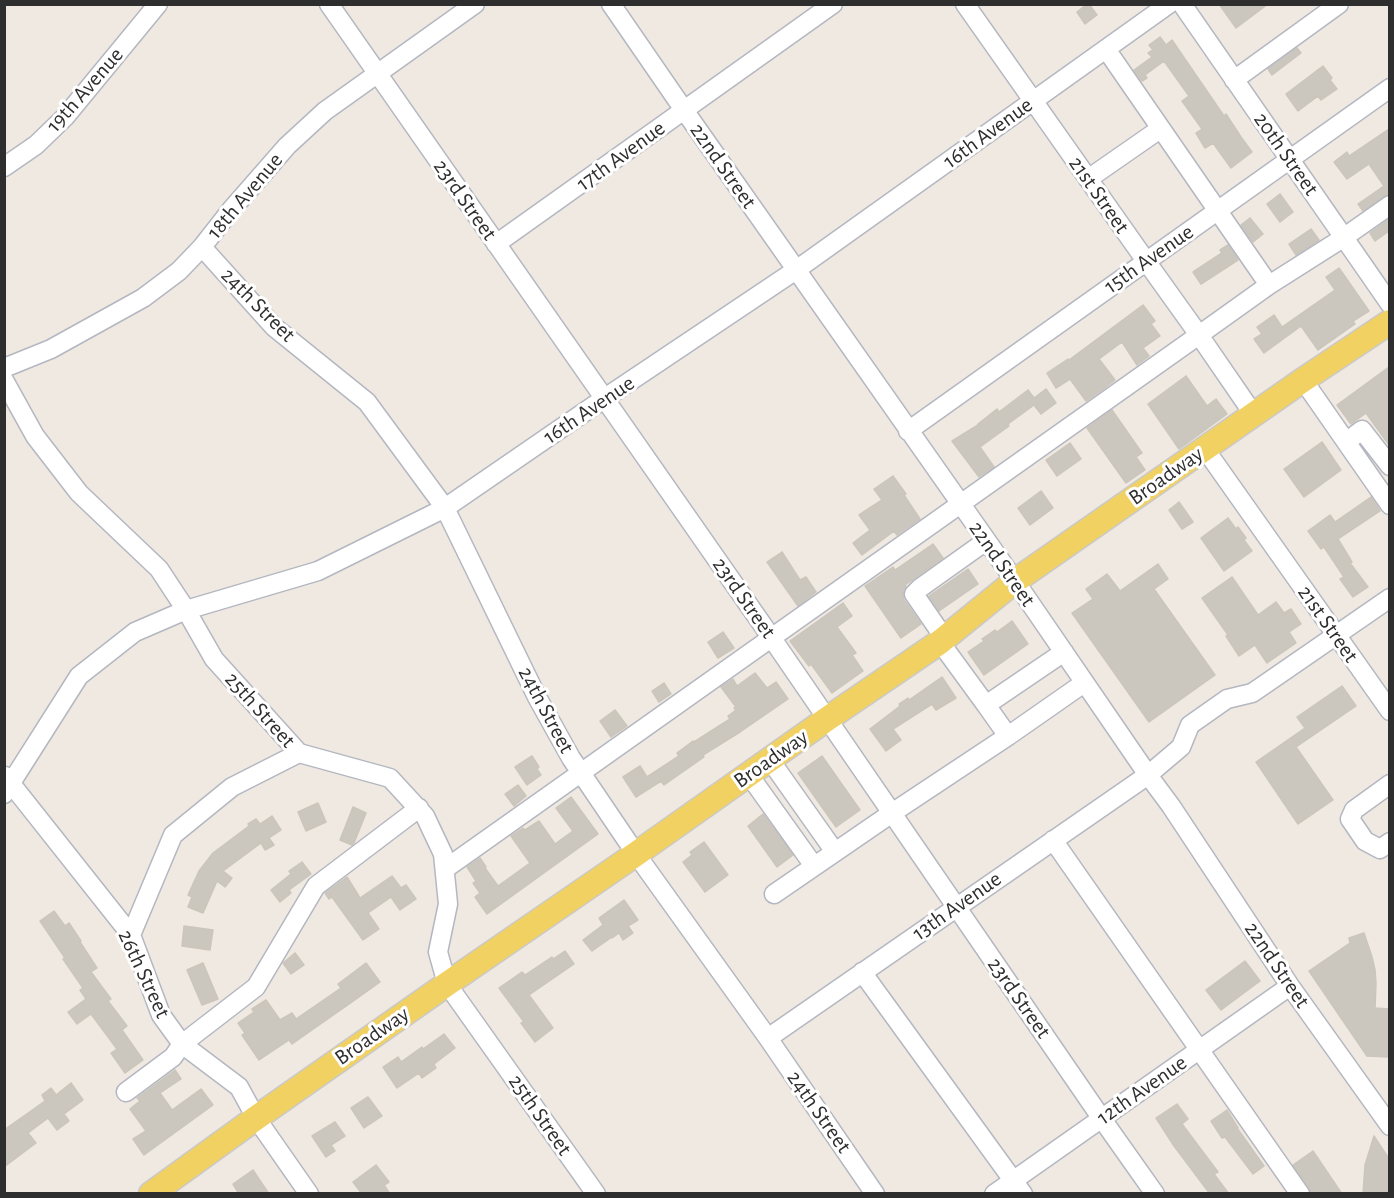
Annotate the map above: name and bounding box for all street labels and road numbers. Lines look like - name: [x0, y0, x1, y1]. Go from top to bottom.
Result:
- street label: 19th Avenue: [41, 42, 129, 138]
- street label: 16th Avenue: [938, 92, 1038, 174]
- street label: 20th Street: [1248, 107, 1324, 201]
- street label: 17th Avenue: [572, 115, 670, 197]
- street label: 22nd Street: [684, 118, 762, 214]
- street label: 18th Avenue: [201, 148, 289, 244]
- street label: 21st Street: [1063, 151, 1135, 239]
- street label: 23rd Street: [428, 154, 502, 246]
- street label: 15th Avenue: [1099, 219, 1199, 299]
- street label: 24th Street: [215, 262, 301, 348]
- street label: 16th Avenue: [538, 370, 640, 450]
- street label: Broadway: [1124, 441, 1208, 511]
- street label: 22nd Street: [963, 516, 1041, 612]
- street label: 23rd Street: [707, 552, 781, 644]
- street label: 21st Street: [1292, 580, 1364, 668]
- street label: 24th Street: [512, 662, 580, 758]
- street label: 25th Street: [219, 667, 301, 753]
- street label: Broadway: [729, 724, 813, 794]
- street label: 13th Avenue: [907, 866, 1007, 946]
- street label: 22nd Street: [1239, 917, 1315, 1013]
- street label: 26th Street: [112, 926, 176, 1022]
- street label: 23rd Street: [982, 952, 1056, 1044]
- street label: Broadway: [330, 1001, 414, 1071]
- street label: 12th Avenue: [1092, 1049, 1192, 1131]
- street label: 24th Street: [781, 1066, 857, 1158]
- street label: 25th Street: [502, 1069, 578, 1161]

